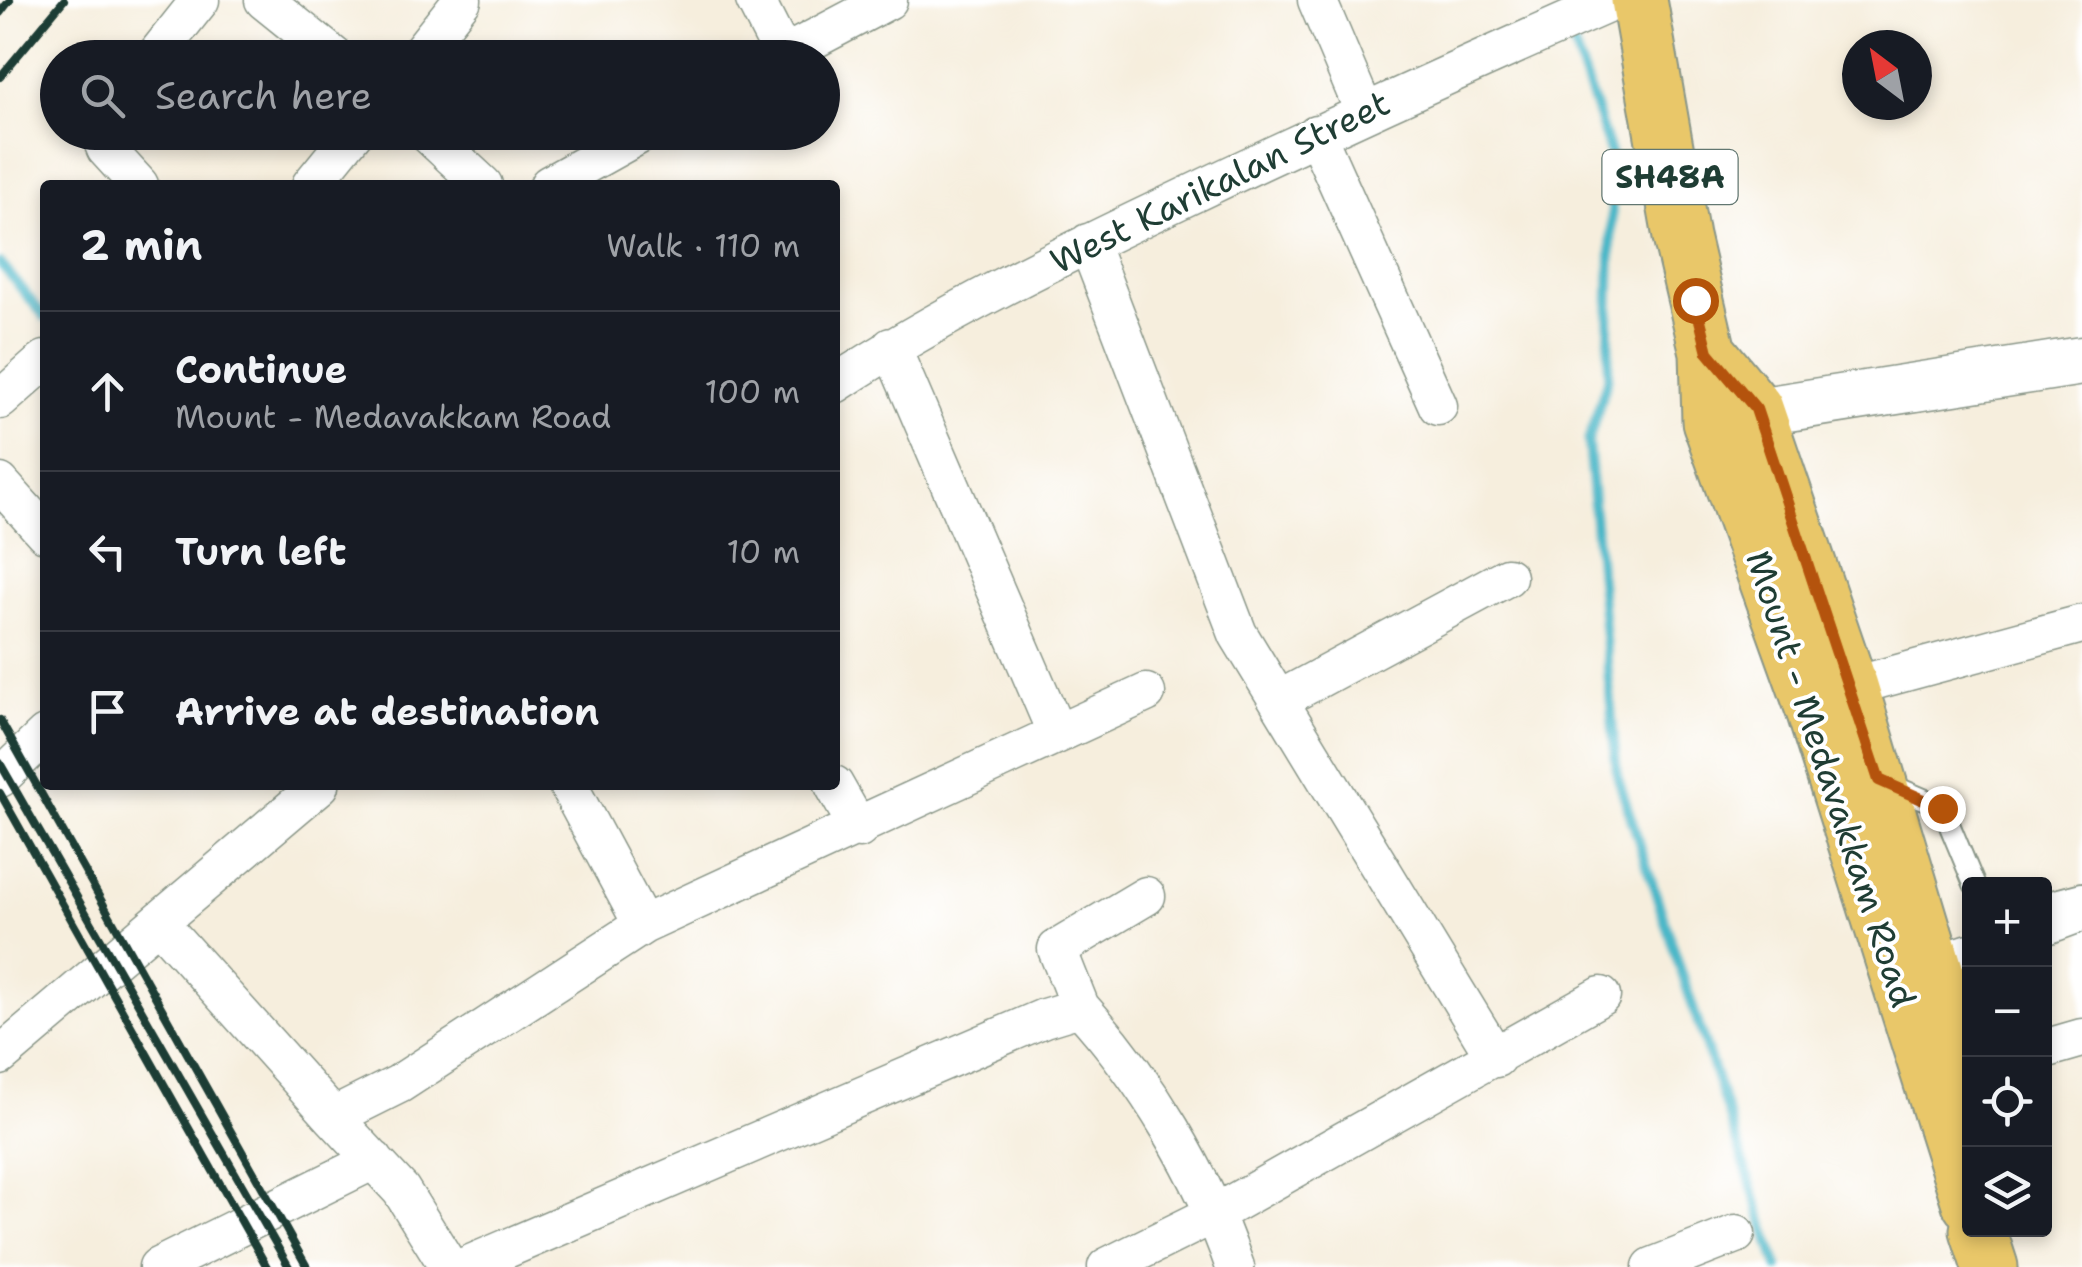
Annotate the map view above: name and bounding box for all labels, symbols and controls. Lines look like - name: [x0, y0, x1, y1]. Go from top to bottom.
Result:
- north arrow: [1842, 30, 1932, 120]
- search box: [40, 40, 840, 150]
- icon: search: [75, 68, 130, 123]
- text: Search here: [155, 70, 372, 121]
- street label: West Karikalan Street: [1042, 79, 1397, 284]
- road number: SH48A: [1602, 150, 1738, 204]
- text: 2 min: [80, 217, 202, 273]
- text: Walk · 110 m: [606, 224, 800, 267]
- route start: [1673, 278, 1719, 324]
- text: Continue: [175, 344, 347, 395]
- icon: ahead: [80, 364, 135, 419]
- text: 100 m: [704, 370, 800, 413]
- text: Mount - Medavakkam Road: [175, 395, 611, 438]
- icon: left: [80, 524, 135, 579]
- text: Turn left: [175, 526, 347, 577]
- text: 10 m: [727, 530, 800, 573]
- street label: Mount - Medavakkam Road: [1735, 545, 1928, 1013]
- icon: arrive: [80, 684, 135, 739]
- text: Arrive at destination: [175, 686, 599, 737]
- route end: [1920, 786, 1966, 832]
- map controls: [1962, 877, 2052, 1237]
- button: +: [1962, 877, 2052, 967]
- button: −: [1962, 967, 2052, 1057]
- button: locate: [1962, 1057, 2052, 1147]
- button: layers: [1962, 1147, 2052, 1237]

